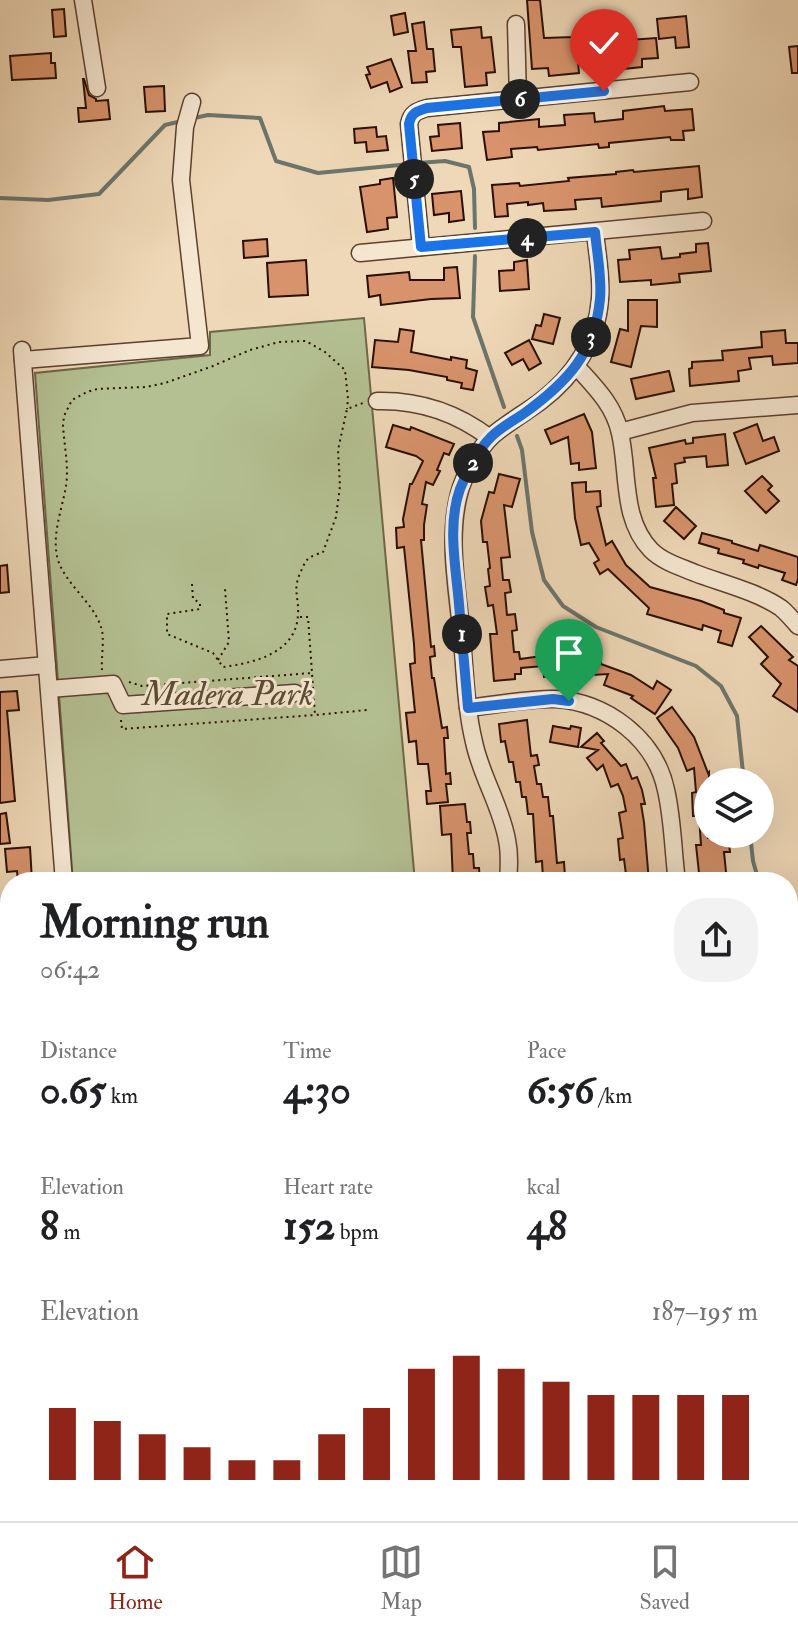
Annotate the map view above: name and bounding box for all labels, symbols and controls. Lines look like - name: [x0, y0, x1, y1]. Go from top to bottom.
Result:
- pin: [570, 9, 638, 91]
- icon: check: [582, 21, 626, 65]
- pin: 6: [500, 79, 540, 119]
- text: 6: [514, 85, 526, 113]
- pin: 5: [394, 159, 434, 199]
- text: 5: [409, 165, 419, 193]
- pin: 4: [507, 218, 547, 258]
- text: 4: [521, 224, 533, 252]
- pin: 3: [571, 317, 611, 357]
- text: 3: [587, 323, 595, 351]
- pin: 2: [453, 443, 493, 483]
- text: 2: [467, 449, 479, 477]
- pin: 1: [442, 614, 482, 654]
- pin: [535, 619, 603, 701]
- text: 1: [458, 620, 466, 648]
- icon: arrive: [547, 631, 591, 675]
- park label: Madera Park: [140, 673, 314, 716]
- map controls: [694, 768, 774, 848]
- button: layers: [694, 768, 774, 848]
- text: Morning run: [40, 896, 269, 951]
- button: share: [674, 898, 758, 982]
- text: 06:42: [40, 954, 100, 986]
- text: Distance: [40, 1037, 117, 1065]
- text: Time: [283, 1037, 331, 1065]
- text: Pace: [527, 1037, 566, 1065]
- text: 0.65: [40, 1065, 106, 1116]
- text: 4:30: [283, 1065, 351, 1116]
- text: 6:56: [527, 1065, 594, 1116]
- text: km: [106, 1082, 138, 1110]
- text: /km: [594, 1082, 632, 1110]
- text: Elevation: [40, 1173, 124, 1201]
- text: Heart rate: [283, 1173, 373, 1201]
- text: kcal: [527, 1173, 560, 1201]
- text: 8: [40, 1201, 59, 1252]
- text: 152: [283, 1201, 335, 1252]
- text: 48: [527, 1201, 567, 1252]
- text: m: [59, 1218, 80, 1246]
- text: bpm: [335, 1218, 379, 1246]
- text: Elevation: [40, 1296, 139, 1328]
- text: 187–195 m: [652, 1296, 758, 1328]
- tab: Home: [108, 1540, 163, 1616]
- tab: Map: [379, 1540, 423, 1616]
- tab: Saved: [640, 1540, 690, 1616]

